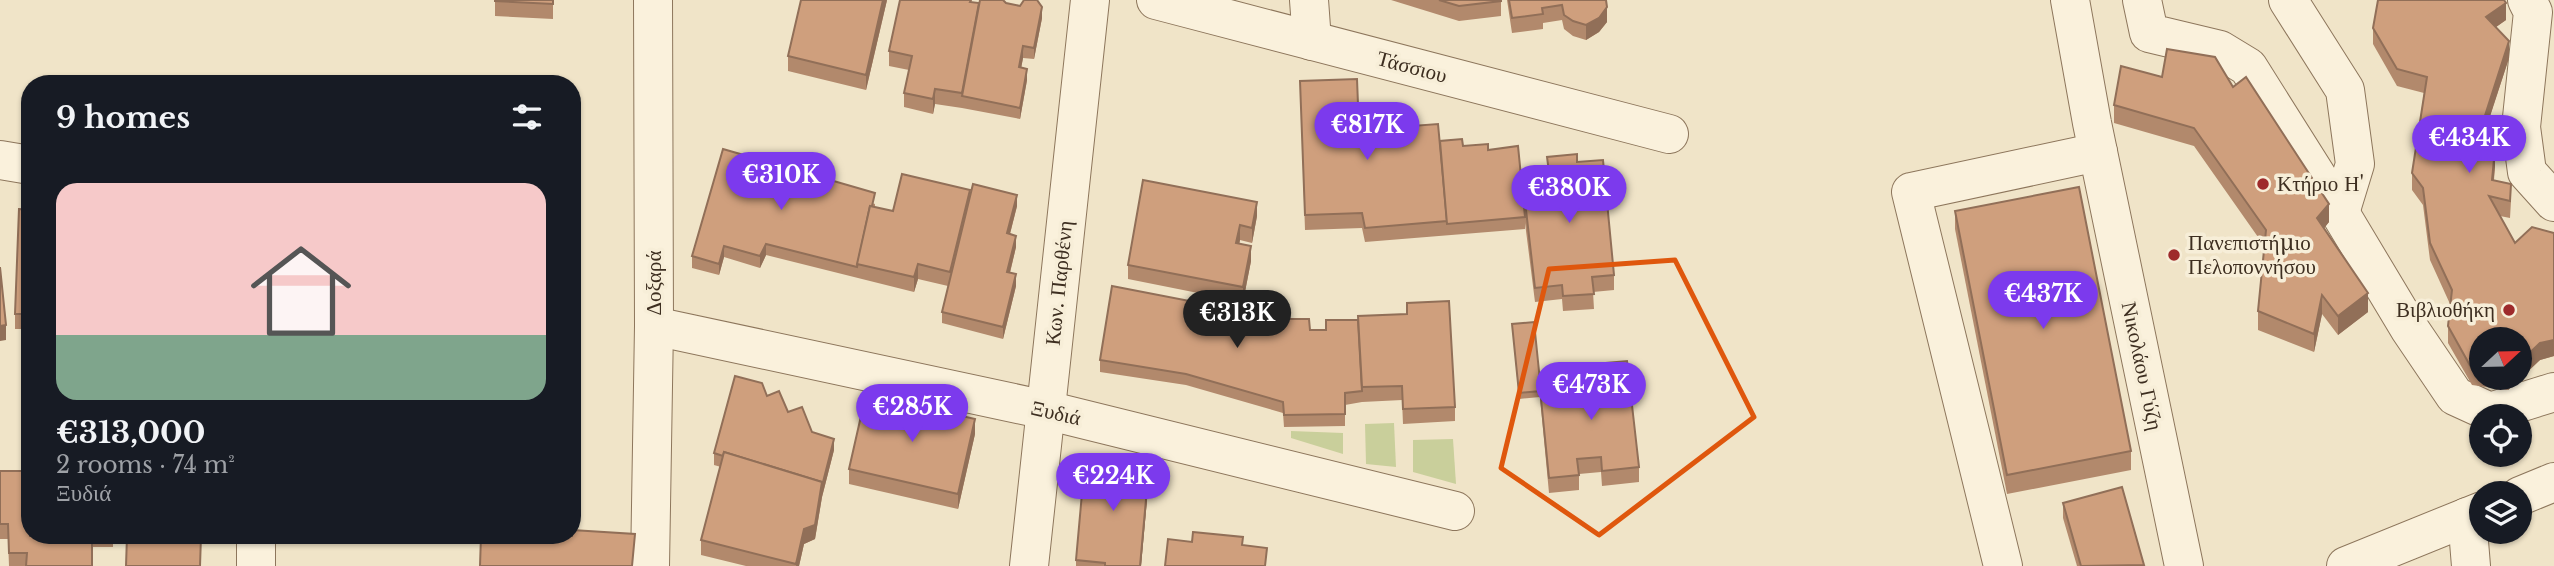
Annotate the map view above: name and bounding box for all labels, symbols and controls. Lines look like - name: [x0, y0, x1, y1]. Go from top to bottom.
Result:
- street label: Τάσσιου: [1374, 45, 1450, 89]
- icon: filters: [508, 98, 546, 136]
- text: 9 homes: [56, 99, 190, 136]
- pin: €817K: [1318, 102, 1416, 162]
- text: €817K: [1330, 111, 1404, 139]
- pin: €434K: [2420, 116, 2518, 175]
- text: €434K: [2428, 124, 2510, 152]
- pin: €310K: [732, 152, 830, 212]
- text: €310K: [742, 161, 820, 189]
- pin: €380K: [1520, 166, 1618, 225]
- place label: Κτήριο Η': [2277, 171, 2364, 197]
- text: €380K: [1527, 174, 1611, 202]
- marker: Κτήριο Η': [2255, 176, 2271, 192]
- street label: Κων. Παρθένη: [1040, 219, 1078, 347]
- icon: home: [238, 228, 364, 354]
- place label: Πανεπιστήμιο Πελοποννήσου: [2188, 230, 2316, 280]
- marker: Πανεπιστήμιο Πελοποννήσου: [2166, 247, 2182, 263]
- street label: Δοξαρά: [641, 250, 667, 316]
- pin: €437K: [1994, 272, 2092, 331]
- text: €437K: [2004, 280, 2082, 308]
- pin: €313K: [1188, 290, 1286, 350]
- place label: Βιβλιοθήκη: [2396, 297, 2495, 323]
- text: €313K: [1199, 299, 1275, 327]
- street label: Νικολάου Γύζη: [2116, 299, 2168, 433]
- marker: Βιβλιοθήκη: [2501, 302, 2517, 318]
- north arrow: [2469, 327, 2532, 390]
- map controls: [2469, 327, 2532, 544]
- pin: €473K: [1542, 362, 1640, 422]
- text: €473K: [1552, 371, 1630, 399]
- pin: €285K: [863, 384, 961, 444]
- text: €285K: [872, 393, 952, 421]
- street label: Ξυδιά: [1028, 395, 1084, 431]
- button: locate: [2469, 404, 2532, 467]
- text: €313,000: [56, 414, 205, 451]
- text: 2 rooms · 74 m²: [56, 451, 235, 479]
- pin: €224K: [1064, 454, 1162, 513]
- text: €224K: [1072, 462, 1154, 490]
- text: Ξυδιά: [56, 479, 111, 507]
- button: layers: [2469, 481, 2532, 544]

